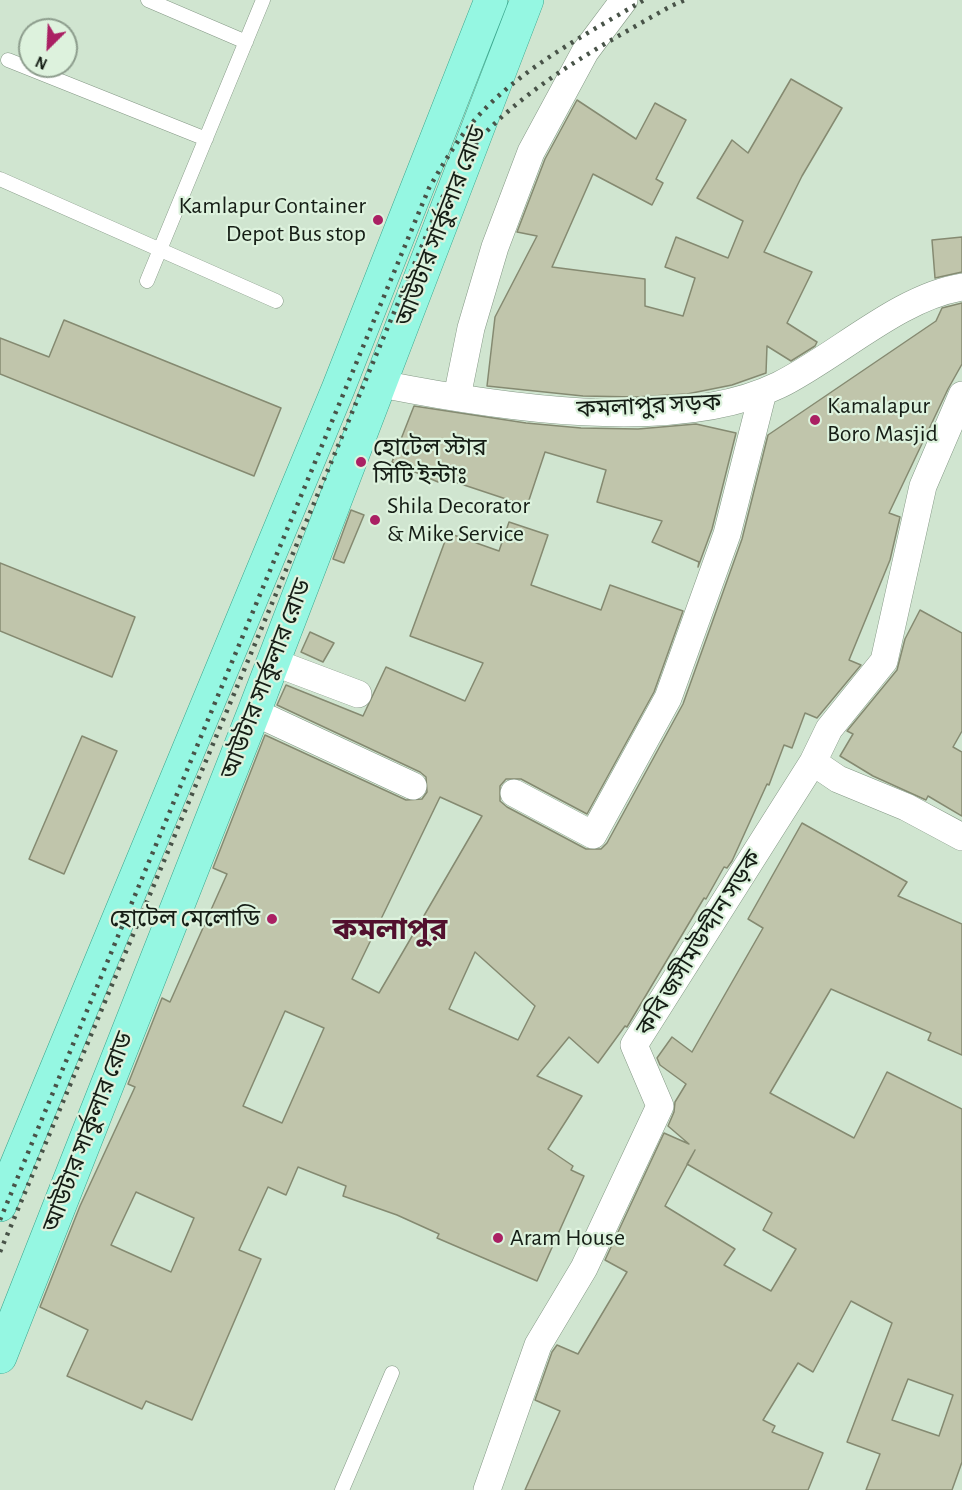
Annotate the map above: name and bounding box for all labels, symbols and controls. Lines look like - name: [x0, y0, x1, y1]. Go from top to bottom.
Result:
- north arrow: [18, 18, 78, 78]
- text: N: [33, 53, 50, 72]
- street label: আউটার সার্কুলার রোড: [390, 122, 492, 330]
- place label: Kamlapur Container Depot Bus stop: [178, 192, 366, 248]
- marker: Kamlapur Container Depot Bus stop: [371, 213, 385, 227]
- street label: কমলাপুর সড়ক: [576, 388, 722, 424]
- place label: Kamalapur Boro Masjid: [827, 392, 938, 448]
- marker: Kamalapur Boro Masjid: [808, 413, 822, 427]
- place label: হোটেল স্টার সিটি ইন্টাঃ: [373, 434, 487, 490]
- marker: হোটেল স্টার সিটি ইন্টাঃ: [354, 455, 368, 469]
- place label: Shila Decorator & Mike Service: [387, 492, 530, 548]
- marker: Shila Decorator & Mike Service: [368, 513, 382, 527]
- street label: আউটার সার্কুলার রোড: [215, 575, 317, 783]
- street label: কবি জসীমউদ্দীন সড়ক: [630, 845, 768, 1041]
- place label: হোটেল মেলোডি: [109, 905, 260, 933]
- marker: হোটেল মেলোডি: [265, 912, 279, 926]
- district label: কমলাপুর: [333, 912, 447, 948]
- street label: আউটার সার্কুলার রোড: [37, 1028, 139, 1236]
- place label: Aram House: [510, 1224, 625, 1252]
- marker: Aram House: [491, 1231, 505, 1245]

